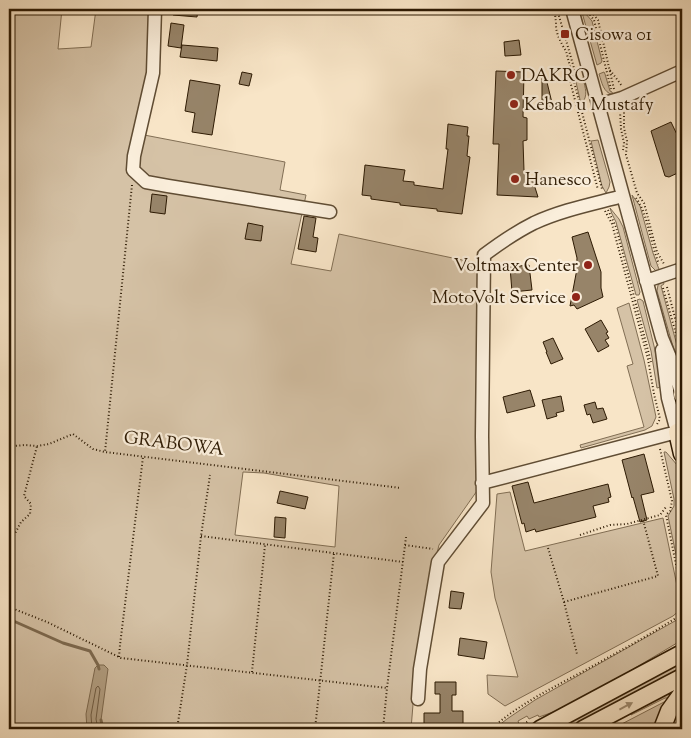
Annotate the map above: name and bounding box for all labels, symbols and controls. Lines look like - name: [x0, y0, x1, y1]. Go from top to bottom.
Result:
- place label: Cisowa 01: [575, 23, 652, 49]
- marker: Cisowa 01: [559, 28, 571, 40]
- place label: DAKRO: [521, 64, 590, 90]
- marker: DAKRO: [505, 69, 517, 81]
- place label: Kebab u Mustafy: [524, 93, 654, 119]
- marker: Kebab u Mustafy: [508, 98, 520, 110]
- place label: Hanesco: [525, 168, 592, 194]
- marker: Hanesco: [509, 173, 521, 185]
- place label: Voltmax Center: [453, 254, 578, 280]
- marker: Voltmax Center: [582, 259, 594, 271]
- place label: MotoVolt Service: [432, 286, 566, 312]
- marker: MotoVolt Service: [570, 291, 582, 303]
- street label: GRABOWA: [122, 426, 226, 464]
- one-way arrow: [619, 702, 633, 711]

